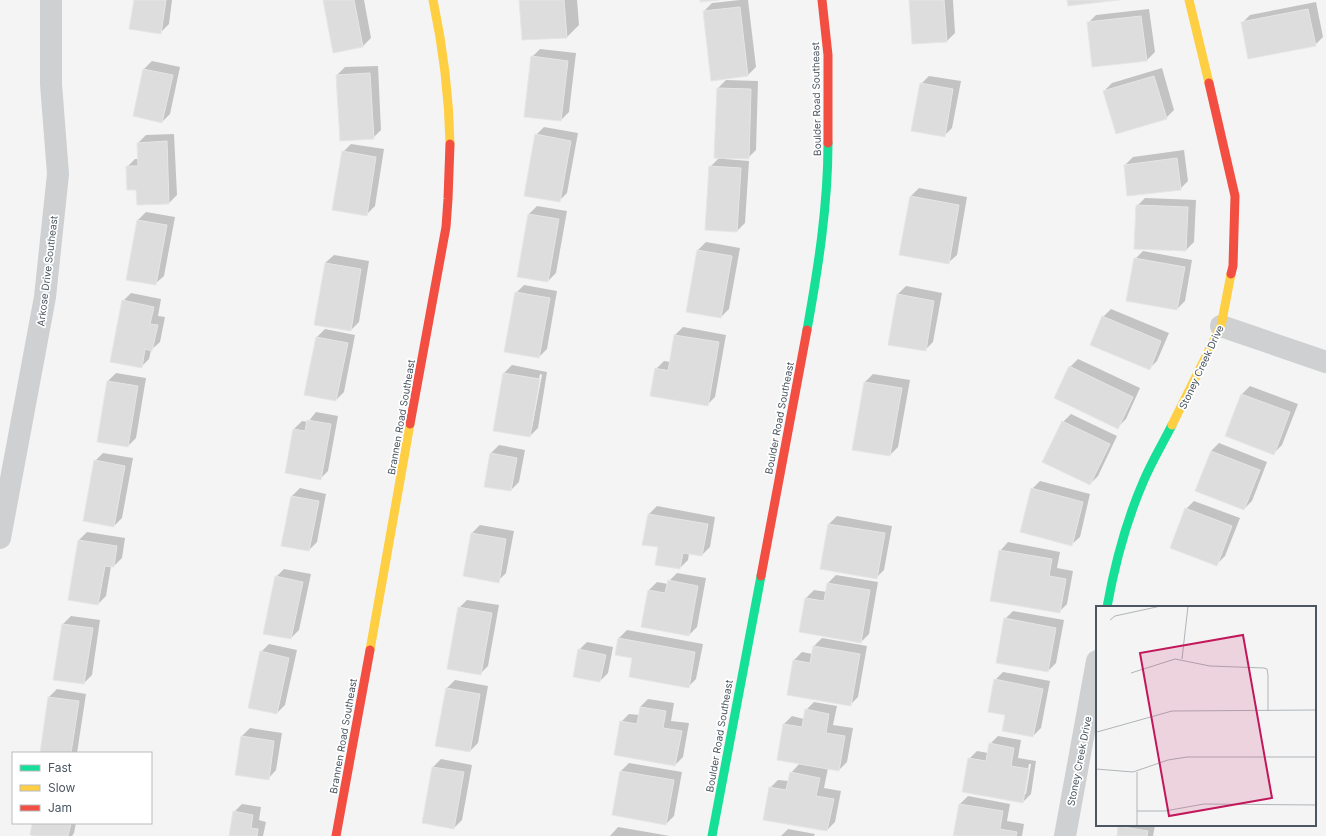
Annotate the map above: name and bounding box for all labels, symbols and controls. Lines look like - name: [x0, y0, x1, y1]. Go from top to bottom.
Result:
- street label: Boulder Road Southeast: [809, 41, 823, 156]
- street label: Arkose Drive Southeast: [34, 214, 60, 327]
- street label: Stoney Creek Drive: [1176, 323, 1226, 411]
- street label: Brannen Road Southeast: [385, 358, 417, 476]
- street label: Boulder Road Southeast: [762, 360, 796, 475]
- inset map: [1096, 606, 1316, 826]
- street label: Brannen Road Southeast: [327, 677, 359, 795]
- street label: Boulder Road Southeast: [703, 678, 735, 793]
- street label: Stoney Creek Drive: [1064, 715, 1094, 807]
- legend: [12, 752, 152, 824]
- text: Fast: [48, 760, 72, 775]
- text: Slow: [48, 780, 76, 795]
- text: Jam: [48, 800, 72, 815]

